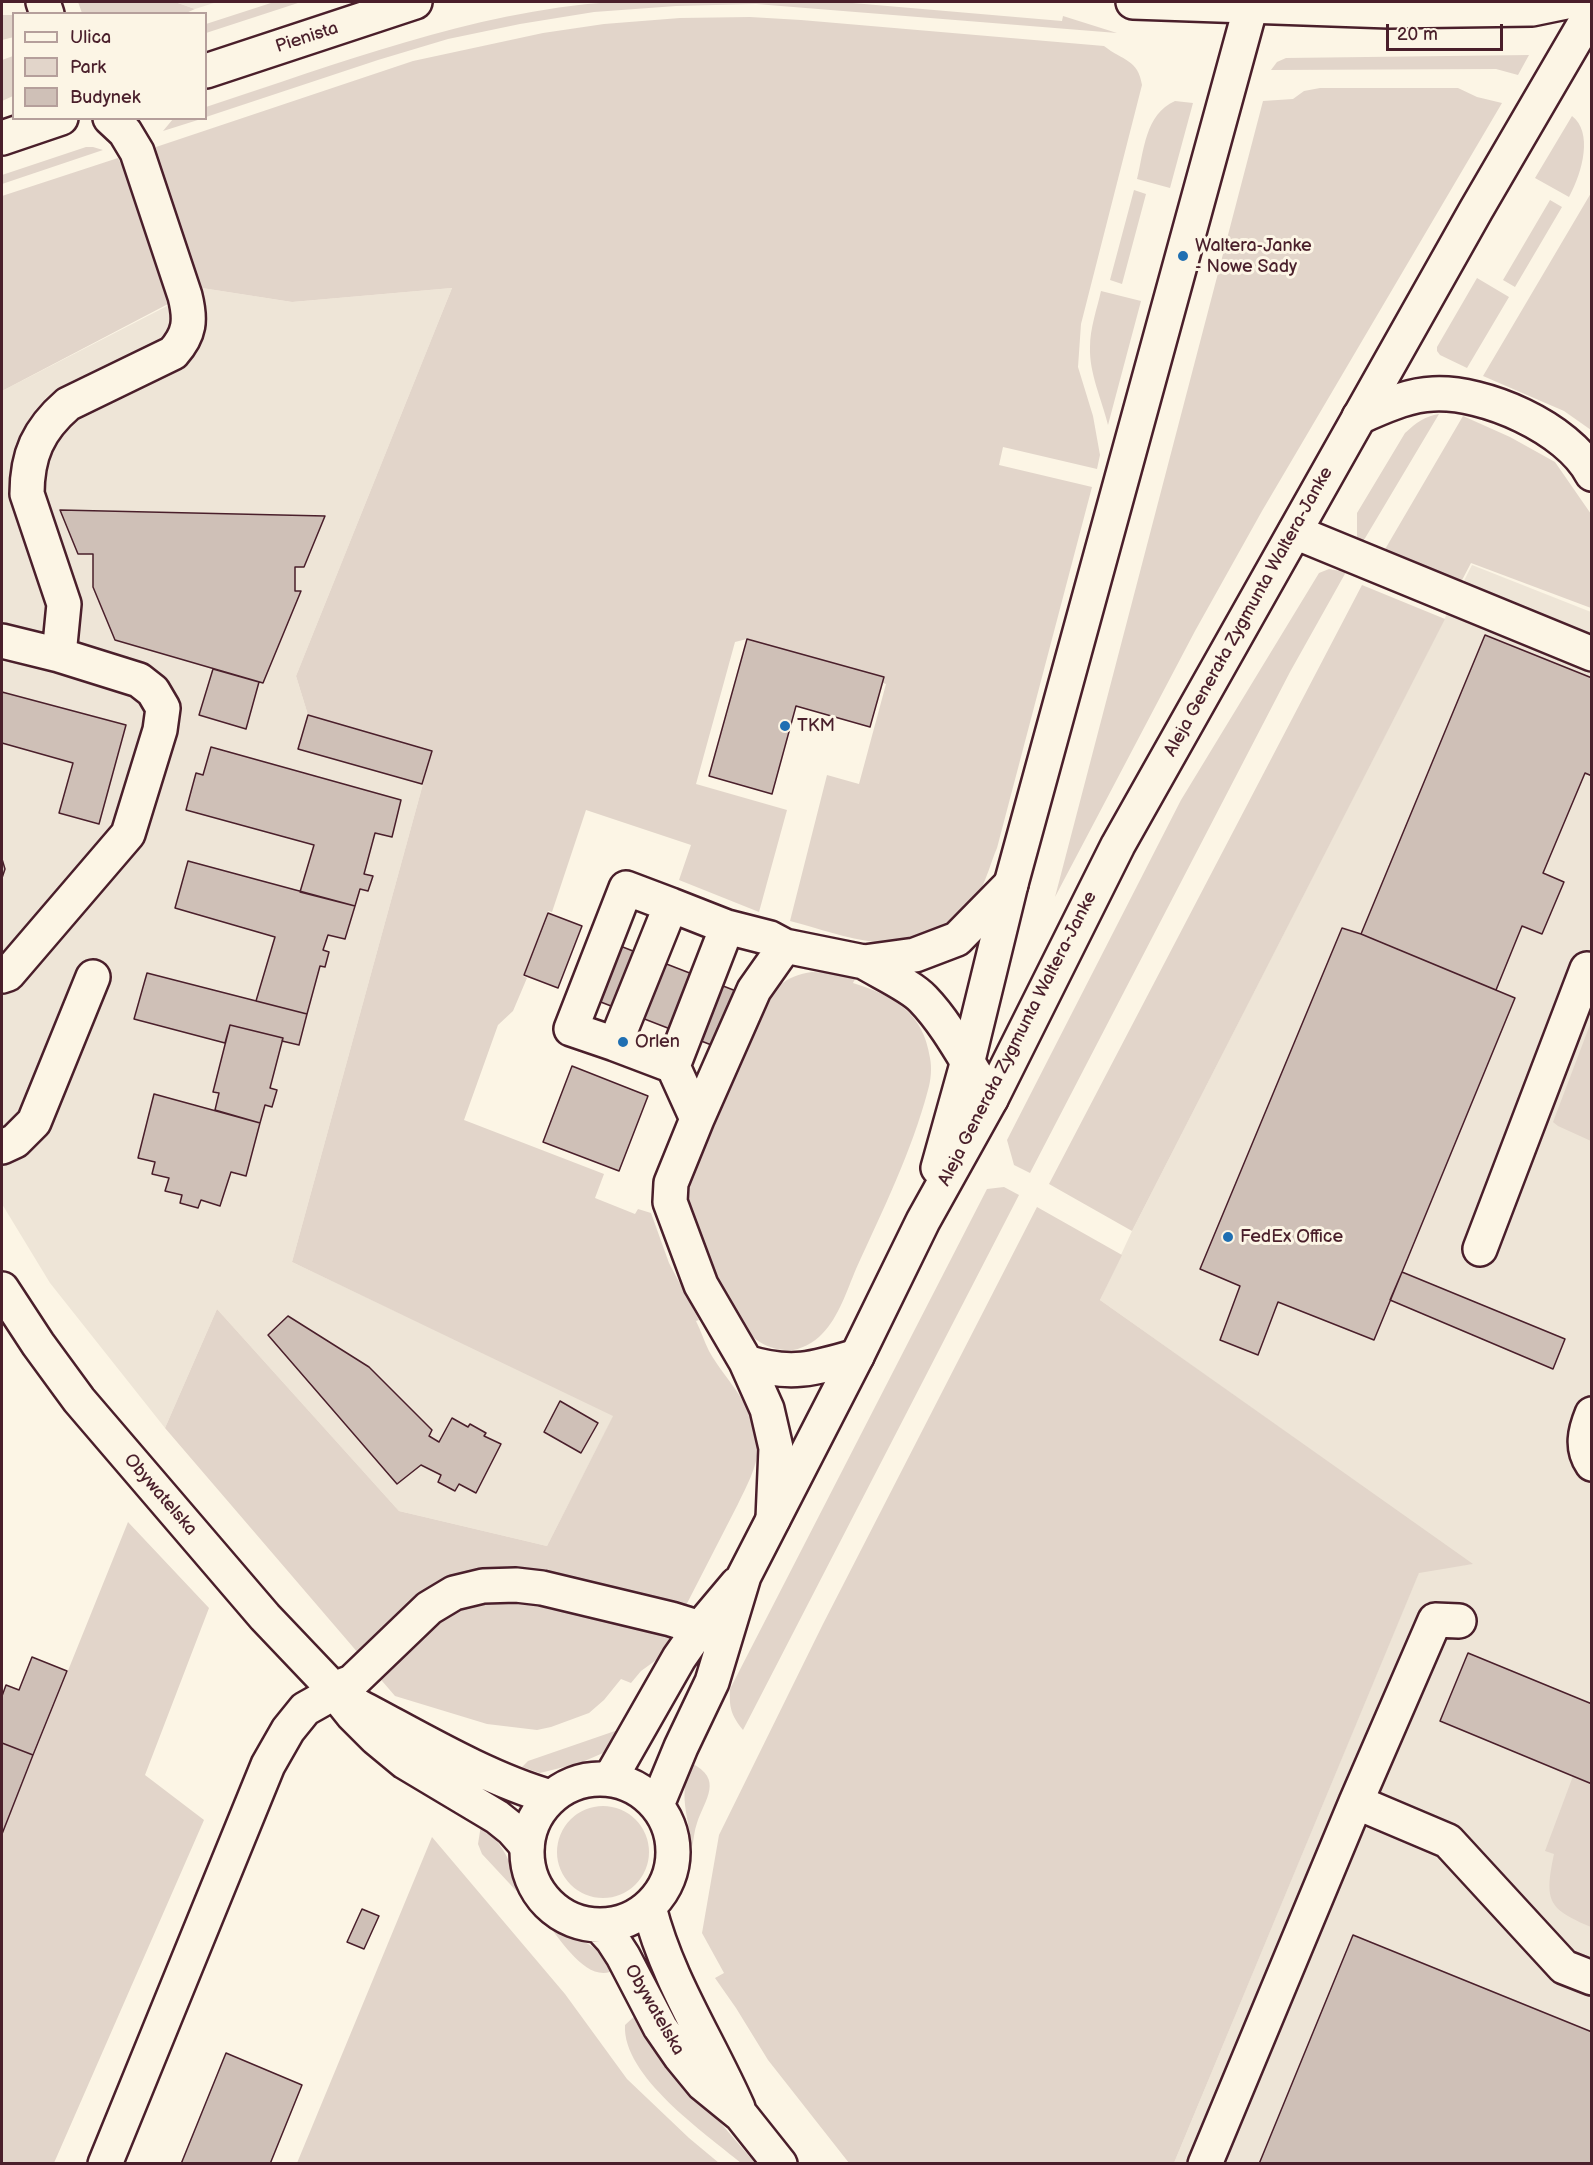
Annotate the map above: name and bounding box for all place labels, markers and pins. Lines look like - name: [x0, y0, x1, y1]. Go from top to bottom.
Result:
- place label: Waltera-Janke - Nowe Sady: [1195, 235, 1312, 278]
- marker: Waltera-Janke - Nowe Sady: [1176, 249, 1190, 263]
- place label: TKM: [797, 715, 835, 737]
- marker: TKM: [778, 719, 792, 733]
- place label: Orlen: [635, 1031, 680, 1053]
- marker: Orlen: [616, 1035, 630, 1049]
- place label: FedEx Office: [1240, 1226, 1343, 1248]
- marker: FedEx Office: [1221, 1230, 1235, 1244]

